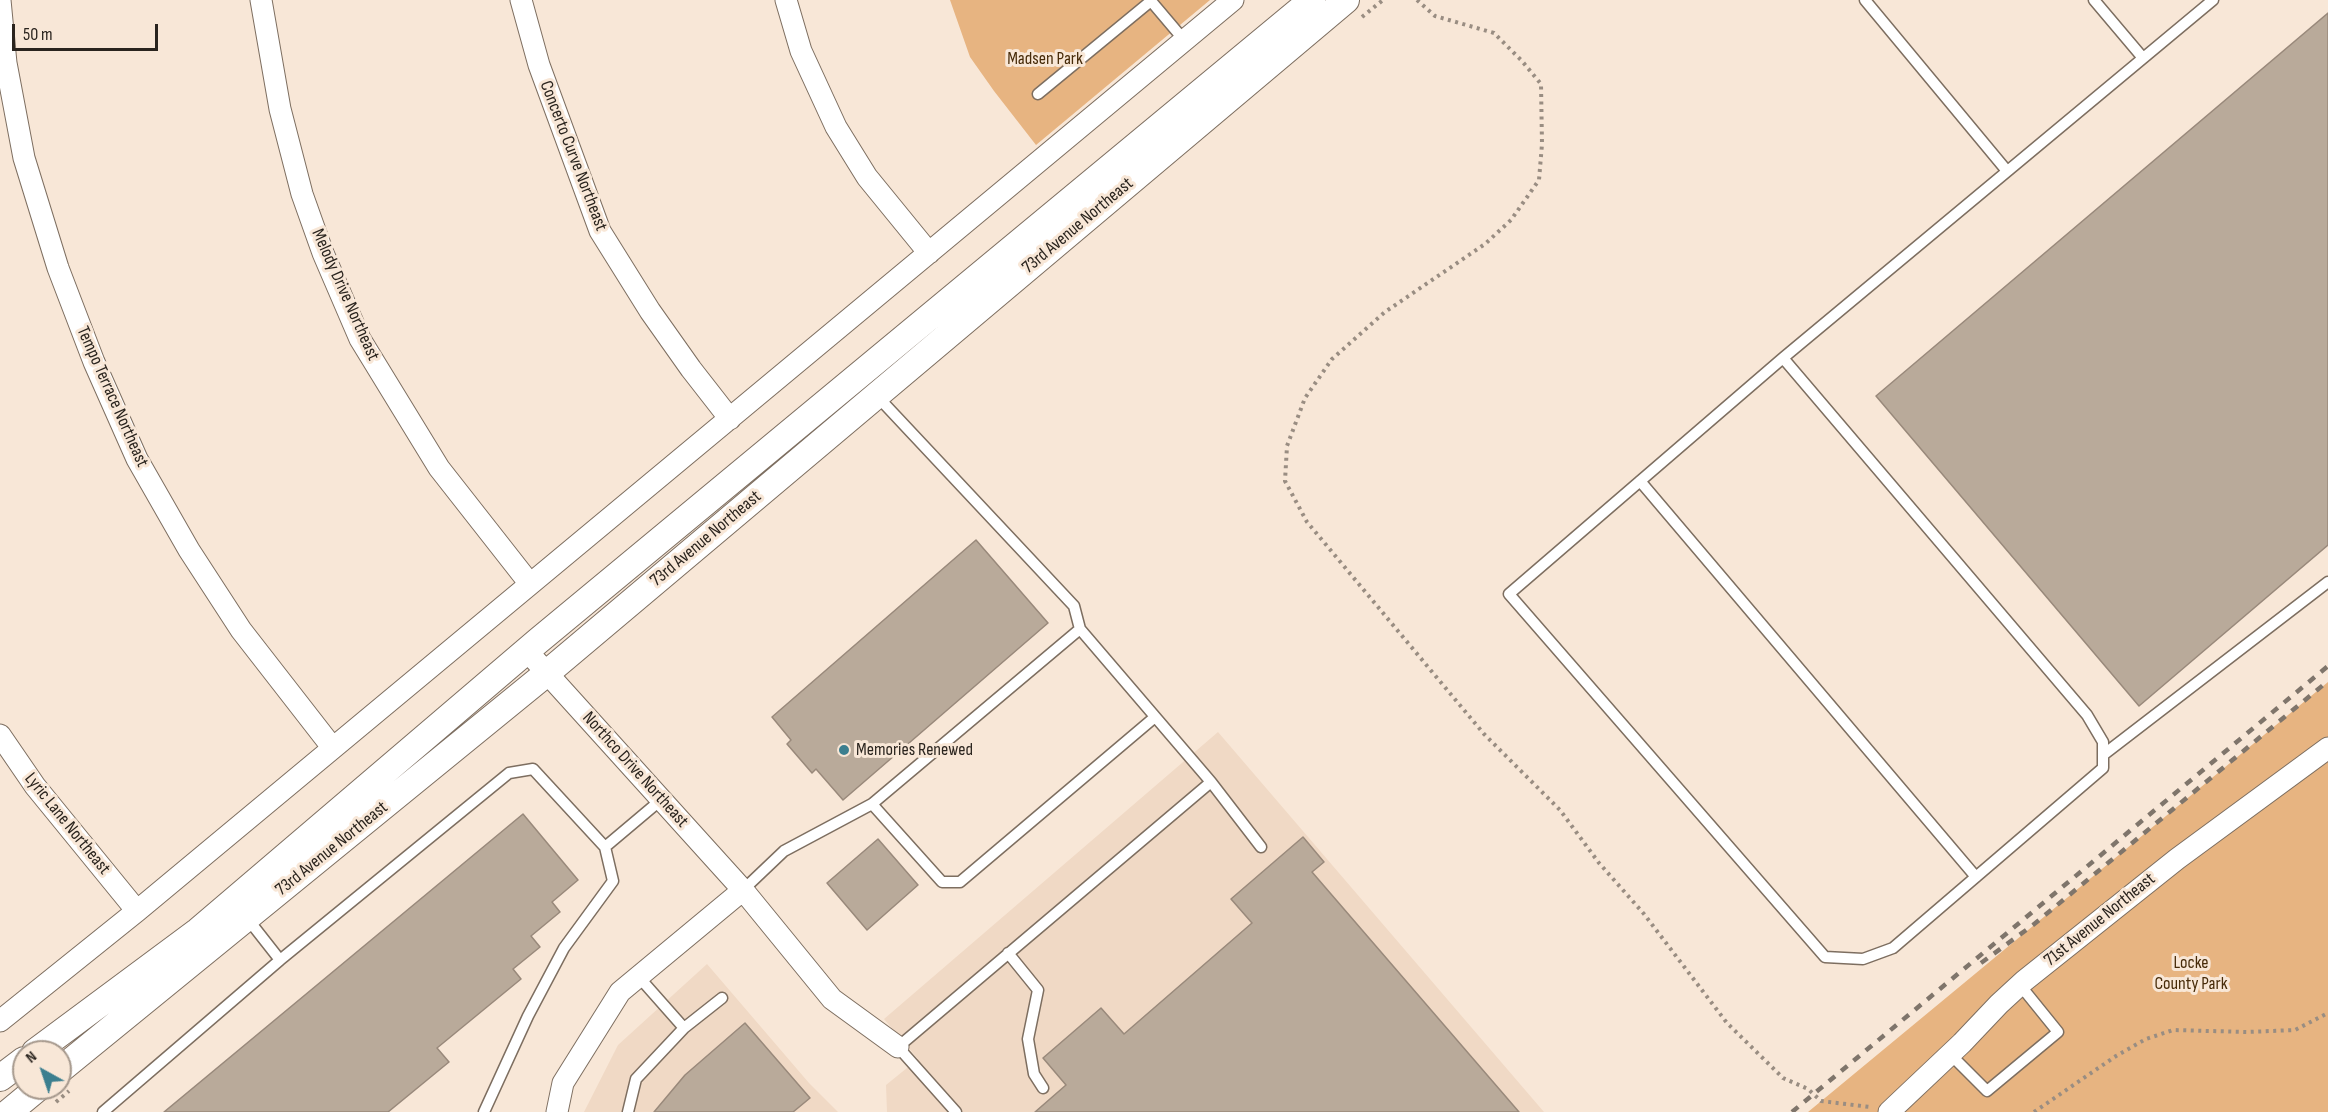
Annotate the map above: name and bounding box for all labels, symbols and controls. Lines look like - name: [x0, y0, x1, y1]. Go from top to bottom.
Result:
- scale bar: [15, 12, 160, 50]
- text: 50 m: [23, 24, 53, 45]
- park label: Madsen Park: [1007, 48, 1083, 70]
- street label: Concerto Curve Northeast: [534, 78, 612, 234]
- street label: 73rd Avenue Northeast: [1018, 173, 1138, 279]
- street label: Melody Drive Northeast: [306, 226, 384, 364]
- street label: Tempo Terrace Northeast: [71, 323, 153, 471]
- street label: 73rd Avenue Northeast: [646, 486, 766, 592]
- street label: Northco Drive Northeast: [577, 708, 693, 832]
- place label: Memories Renewed: [856, 739, 973, 761]
- marker: Memories Renewed: [837, 743, 851, 757]
- street label: Lyric Lane Northeast: [19, 769, 115, 879]
- street label: 73rd Avenue Northeast: [271, 797, 393, 901]
- street label: 71st Avenue Northeast: [2040, 869, 2160, 971]
- park label: Locke County Park: [2154, 952, 2228, 994]
- north arrow: [12, 1040, 72, 1100]
- text: N: [22, 1047, 41, 1067]

